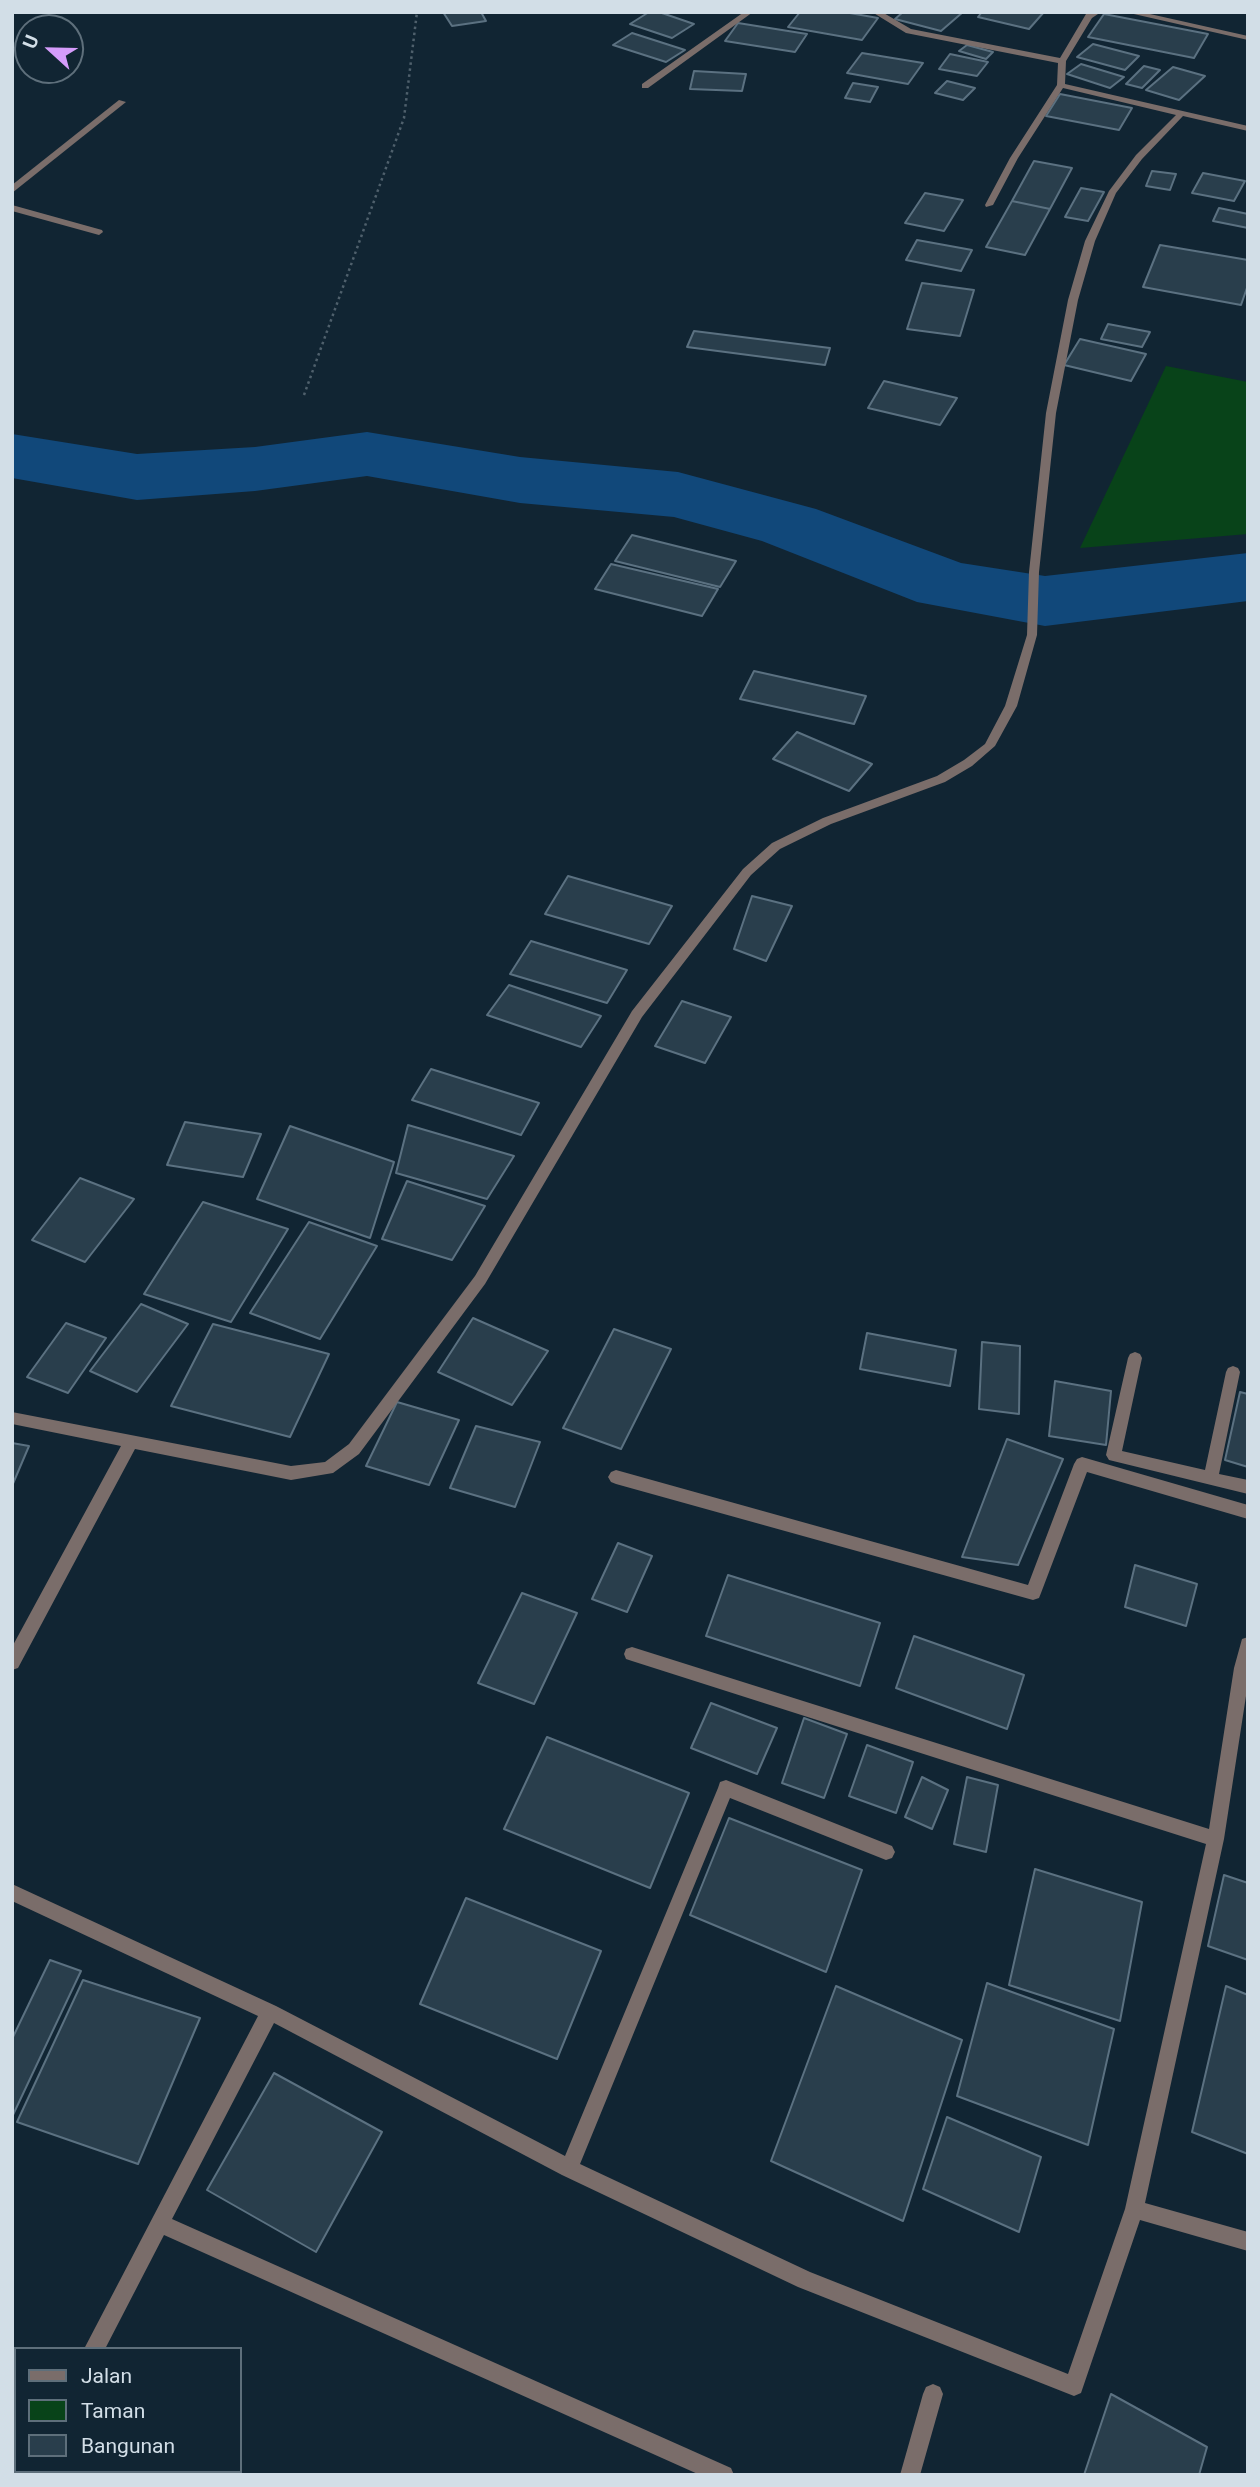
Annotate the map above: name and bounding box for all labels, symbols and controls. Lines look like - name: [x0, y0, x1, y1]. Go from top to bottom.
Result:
- north arrow: [14, 14, 84, 84]
- text: U: [18, 32, 44, 52]
- legend: [14, 2347, 242, 2473]
- text: Jalan: [81, 2364, 132, 2388]
- text: Taman: [81, 2399, 145, 2423]
- text: Bangunan: [81, 2434, 175, 2458]

